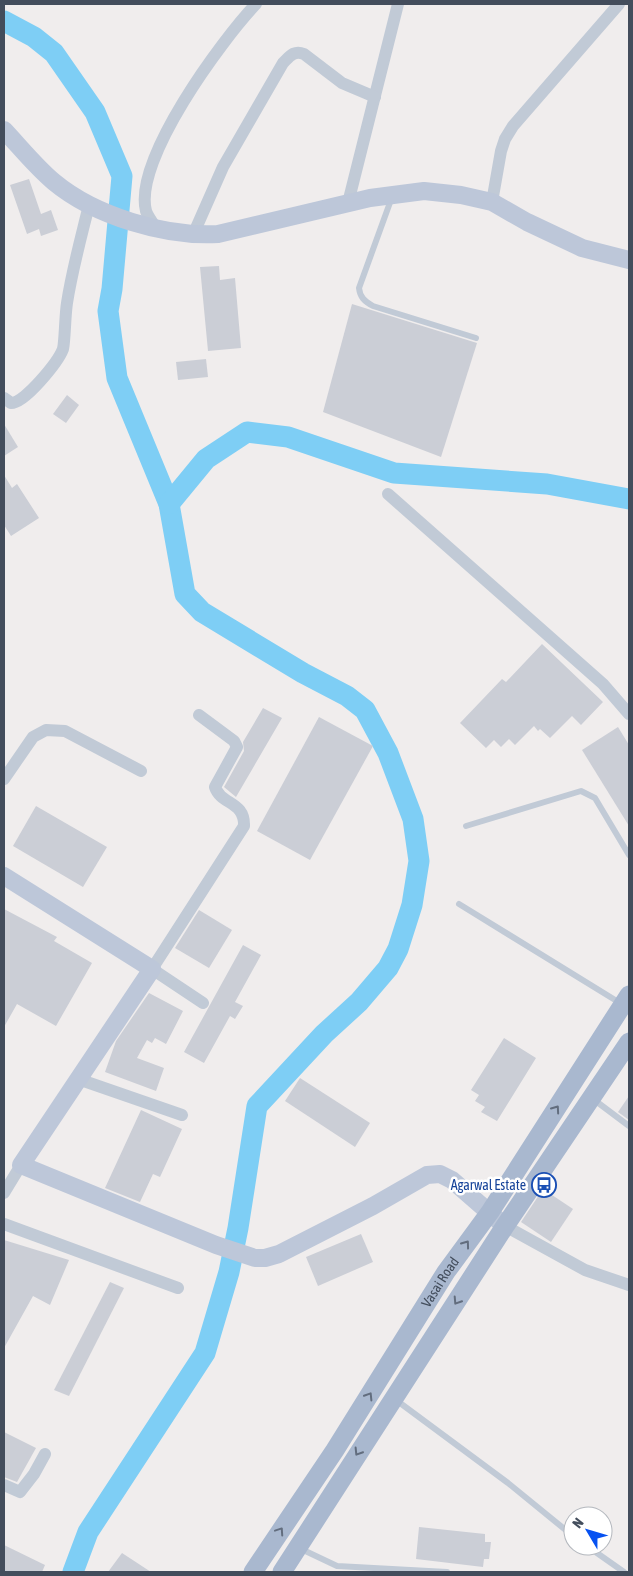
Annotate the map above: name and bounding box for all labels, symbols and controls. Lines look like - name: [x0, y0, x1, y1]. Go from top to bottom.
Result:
- one-way arrow: [550, 1105, 559, 1115]
- bus stop icon: Agarwal Estate: [531, 1172, 557, 1198]
- place label: Agarwal Estate: [451, 1177, 526, 1193]
- one-way arrow: [460, 1240, 469, 1250]
- street label: Vasai Road: [418, 1254, 462, 1310]
- one-way arrow: [454, 1295, 463, 1305]
- one-way arrow: [363, 1392, 373, 1401]
- one-way arrow: [355, 1446, 365, 1455]
- north arrow: [563, 1506, 613, 1556]
- text: N: [569, 1515, 587, 1531]
- one-way arrow: [274, 1528, 283, 1537]

